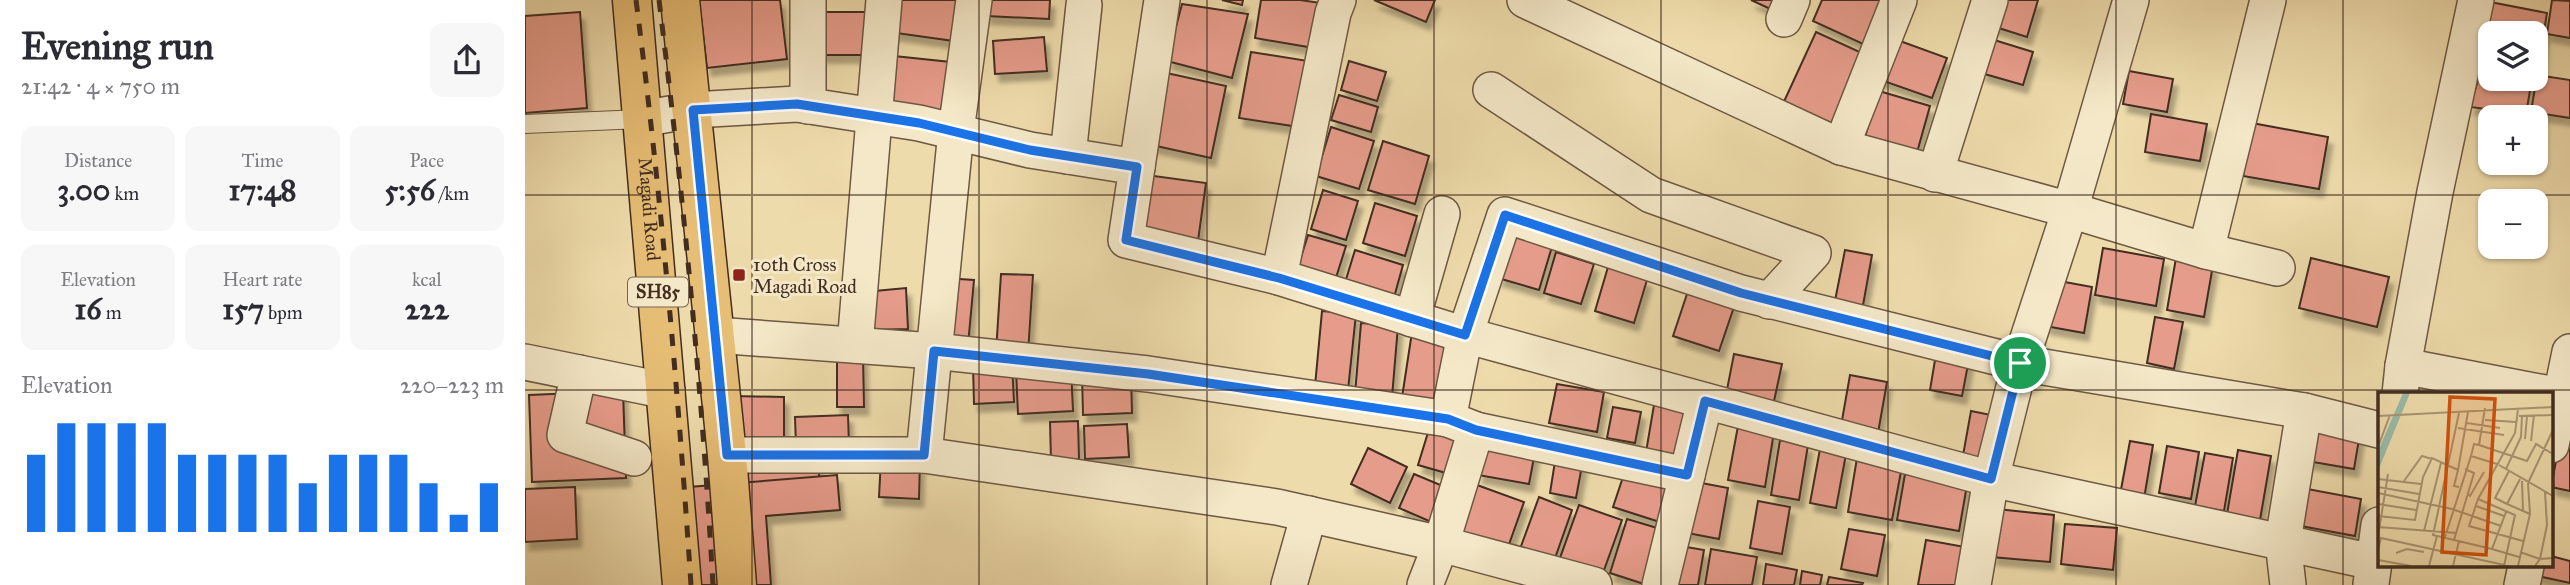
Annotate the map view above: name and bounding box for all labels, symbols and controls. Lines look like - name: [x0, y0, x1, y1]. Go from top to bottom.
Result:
- map controls: [2478, 21, 2548, 259]
- button: layers: [2478, 21, 2548, 91]
- text: Evening run: [21, 23, 214, 69]
- button: share: [430, 23, 504, 97]
- text: 21:42 · 4 × 750 m: [21, 72, 180, 100]
- button: +: [2478, 105, 2548, 175]
- text: Distance: [64, 149, 132, 172]
- text: Time: [241, 149, 284, 172]
- text: Pace: [410, 149, 444, 172]
- street label: Magadi Road: [634, 156, 666, 262]
- text: 3.00: [57, 172, 110, 208]
- text: 17:48: [228, 172, 297, 208]
- text: 5:56: [384, 172, 435, 208]
- text: km: [110, 182, 139, 205]
- text: /km: [435, 182, 469, 205]
- button: −: [2478, 189, 2548, 259]
- place label: 10th Cross Magadi Road: [753, 253, 857, 299]
- marker: 10th Cross Magadi Road: [731, 267, 747, 283]
- text: Elevation: [60, 268, 136, 291]
- text: Heart rate: [223, 268, 302, 291]
- text: kcal: [412, 268, 442, 291]
- road number: SH85: [628, 278, 688, 306]
- text: 16: [75, 291, 102, 327]
- text: 157: [222, 291, 264, 327]
- text: 222: [405, 291, 449, 327]
- text: m: [102, 301, 122, 324]
- text: bpm: [264, 301, 303, 324]
- pin: [1990, 333, 2050, 393]
- icon: arrive: [2001, 344, 2039, 382]
- text: Elevation: [21, 371, 112, 399]
- text: 220–223 m: [400, 371, 504, 399]
- inset map: [2378, 392, 2553, 568]

